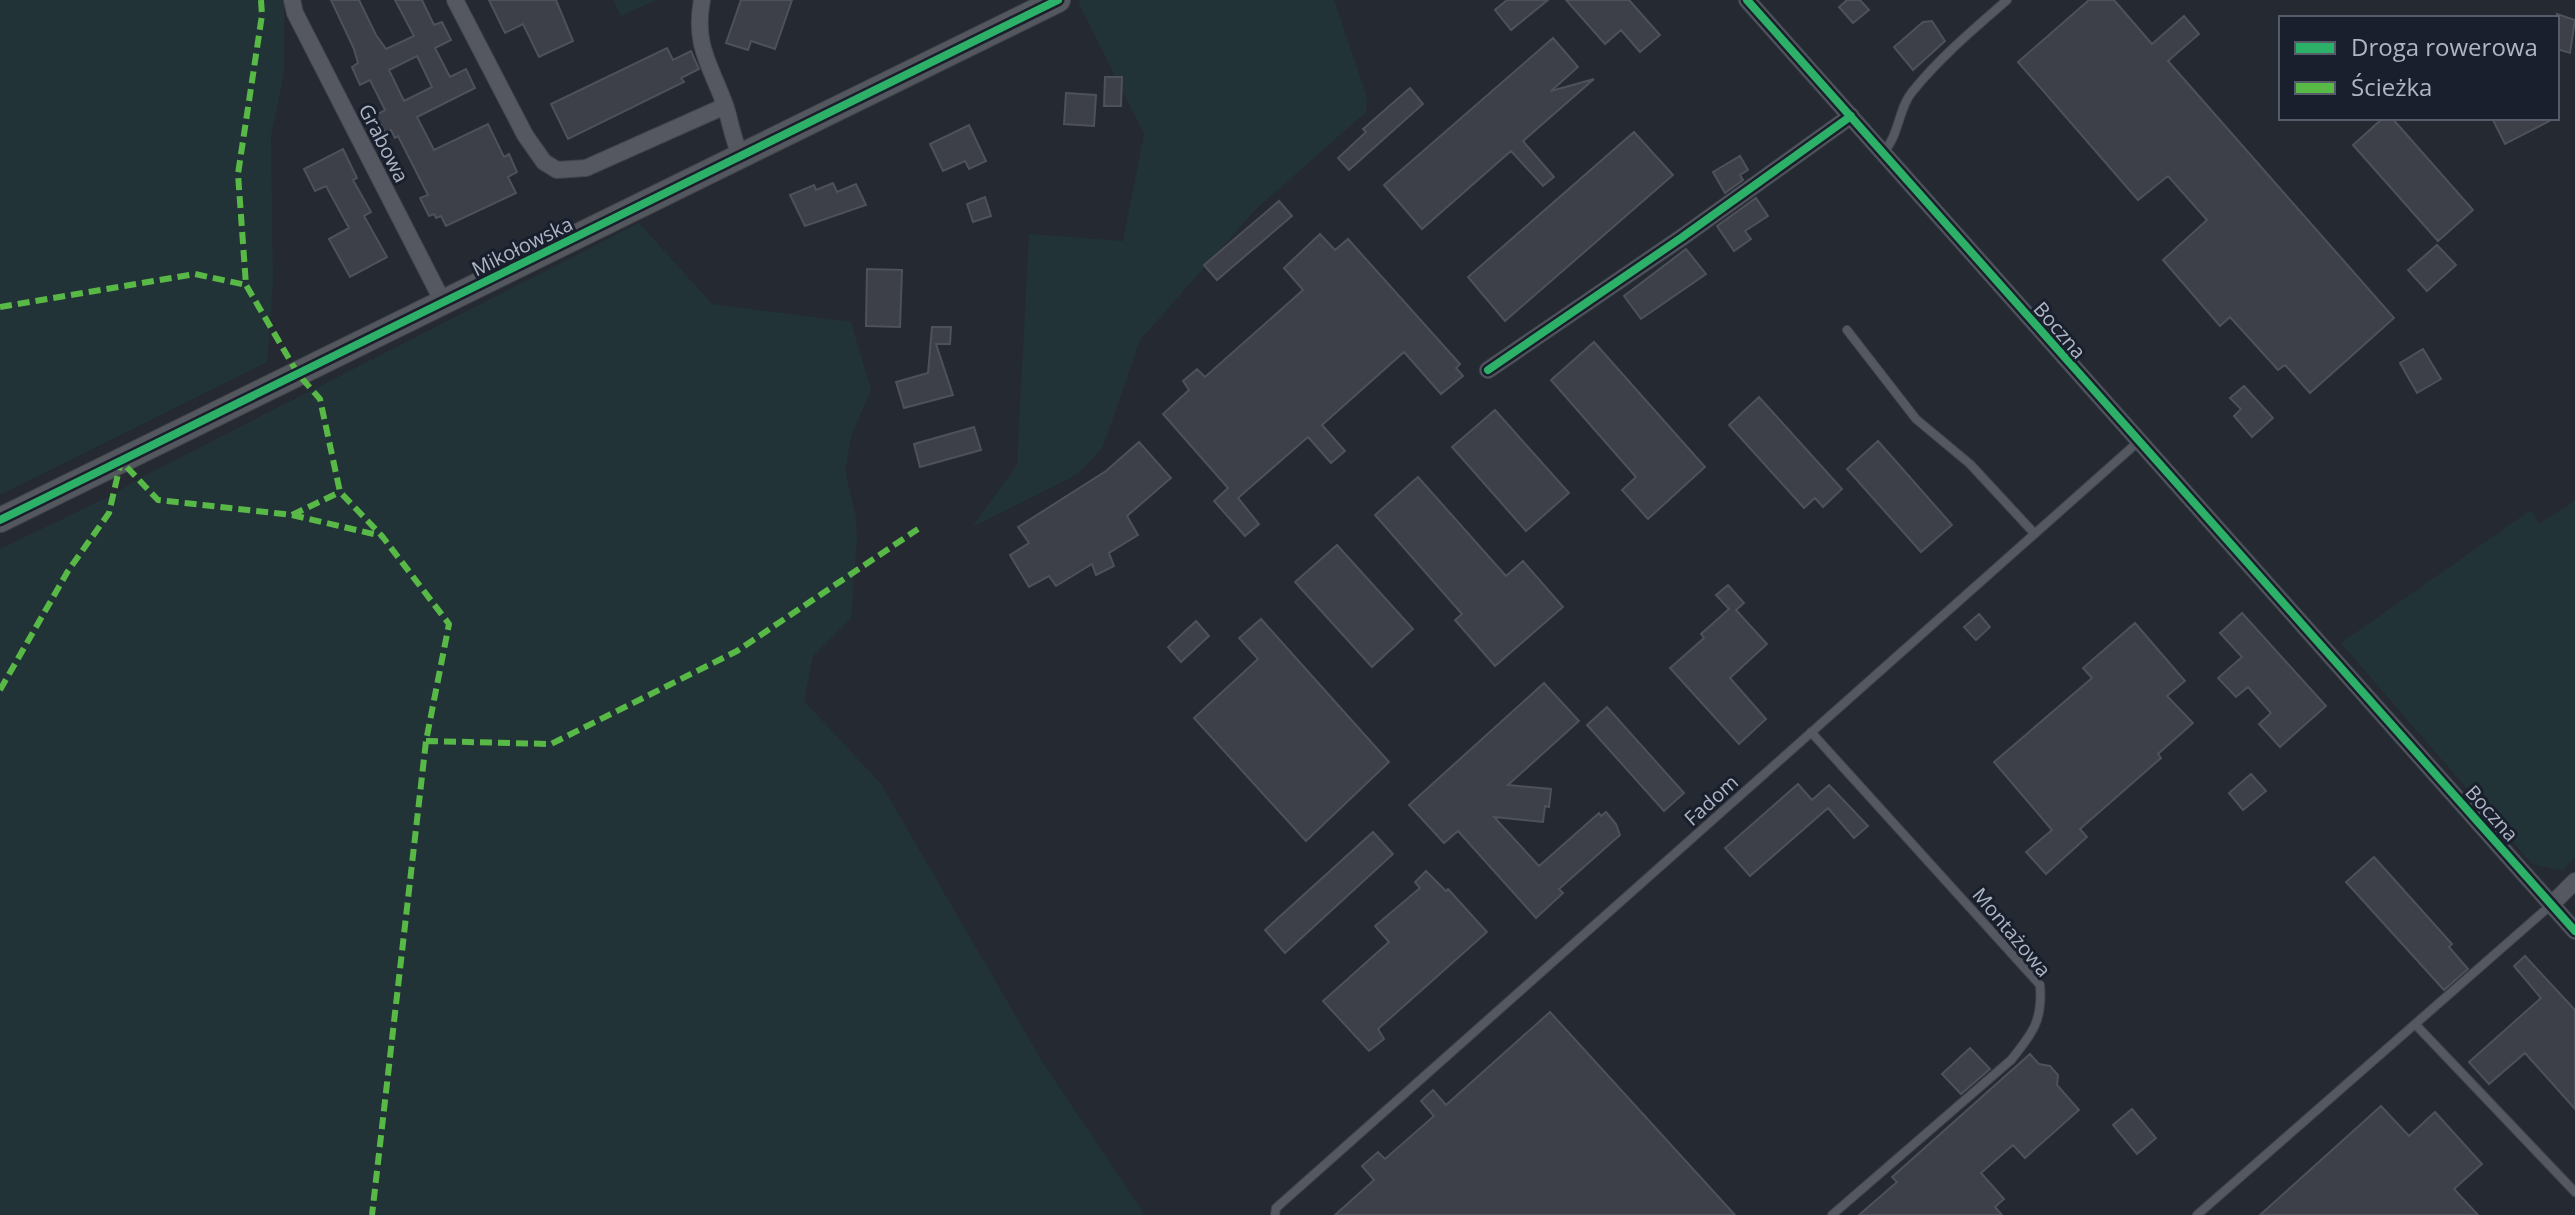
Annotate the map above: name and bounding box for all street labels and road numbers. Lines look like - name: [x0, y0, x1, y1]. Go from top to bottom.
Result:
- street label: Grabowa: [353, 99, 415, 187]
- street label: Mikołowska: [467, 210, 577, 282]
- street label: Boczna: [2028, 296, 2092, 364]
- street label: Fadom: [1678, 768, 1744, 832]
- street label: Boczna: [2459, 779, 2525, 847]
- street label: Montażowa: [1967, 882, 2057, 982]

